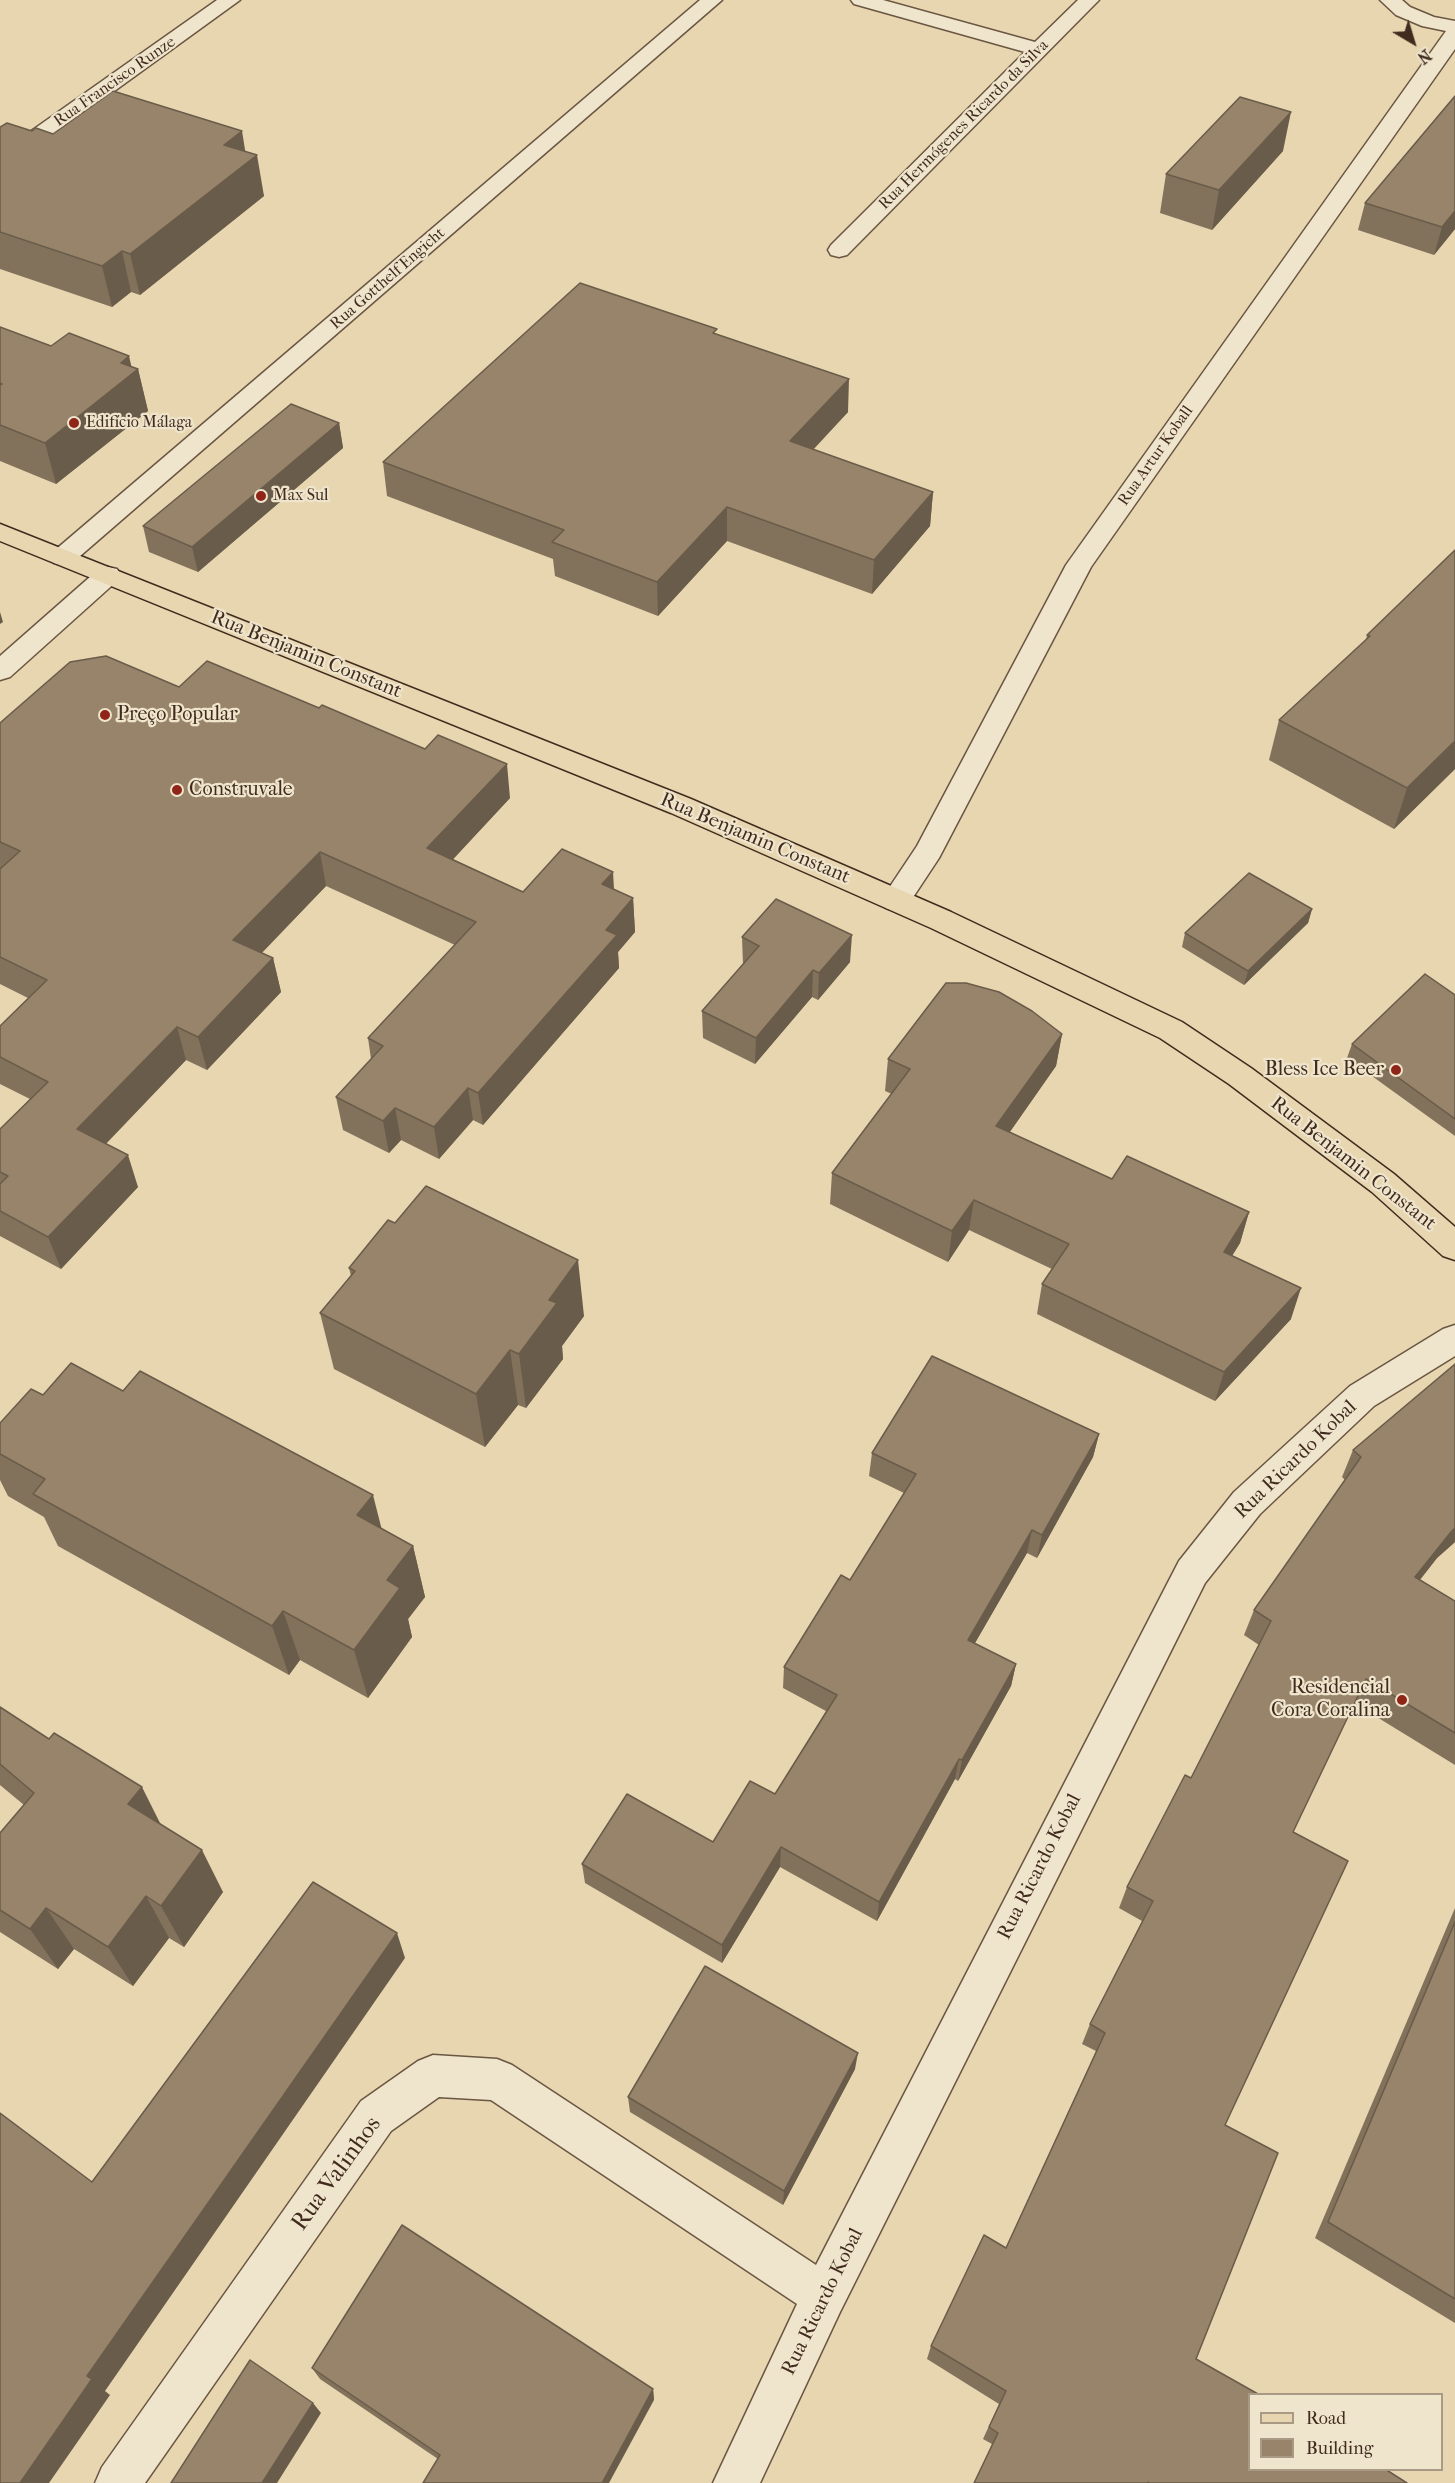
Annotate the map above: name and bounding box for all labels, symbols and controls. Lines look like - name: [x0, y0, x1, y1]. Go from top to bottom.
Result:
- north arrow: [1383, 12, 1443, 72]
- street label: Rua Francisco Runze: [50, 33, 180, 131]
- street label: Rua Hermógenes Ricardo da Silva: [875, 36, 1053, 214]
- text: N: [1414, 45, 1435, 68]
- street label: Rua Gotthelf Engicht: [327, 224, 449, 334]
- street label: Rua Artur Koball: [1114, 402, 1198, 510]
- place label: Edifício Málaga: [86, 413, 192, 433]
- marker: Edifício Málaga: [67, 416, 81, 430]
- place label: Max Sul: [273, 486, 328, 506]
- marker: Max Sul: [254, 489, 268, 503]
- street label: Rua Benjamin Constant: [207, 606, 405, 704]
- place label: Preço Popular: [117, 703, 238, 727]
- marker: Preço Popular: [98, 708, 112, 722]
- place label: Construvale: [189, 778, 293, 802]
- marker: Construvale: [170, 783, 184, 797]
- street label: Rua Benjamin Constant: [657, 788, 853, 890]
- place label: Bless Ice Beer: [1265, 1058, 1384, 1082]
- marker: Bless Ice Beer: [1389, 1063, 1403, 1077]
- street label: Rua Benjamin Constant: [1265, 1092, 1441, 1236]
- street label: Rua Ricardo Kobal: [1230, 1396, 1362, 1524]
- place label: Residencial Cora Coralina: [1271, 1676, 1390, 1723]
- marker: Residencial Cora Coralina: [1395, 1693, 1409, 1707]
- street label: Rua Ricardo Kobal: [993, 1790, 1087, 1944]
- street label: Rua Valinhos: [286, 2111, 388, 2237]
- street label: Rua Ricardo Kobal: [777, 2225, 869, 2379]
- legend: [1248, 2393, 1443, 2471]
- text: Road: [1306, 2408, 1346, 2429]
- text: Building: [1306, 2438, 1373, 2459]

